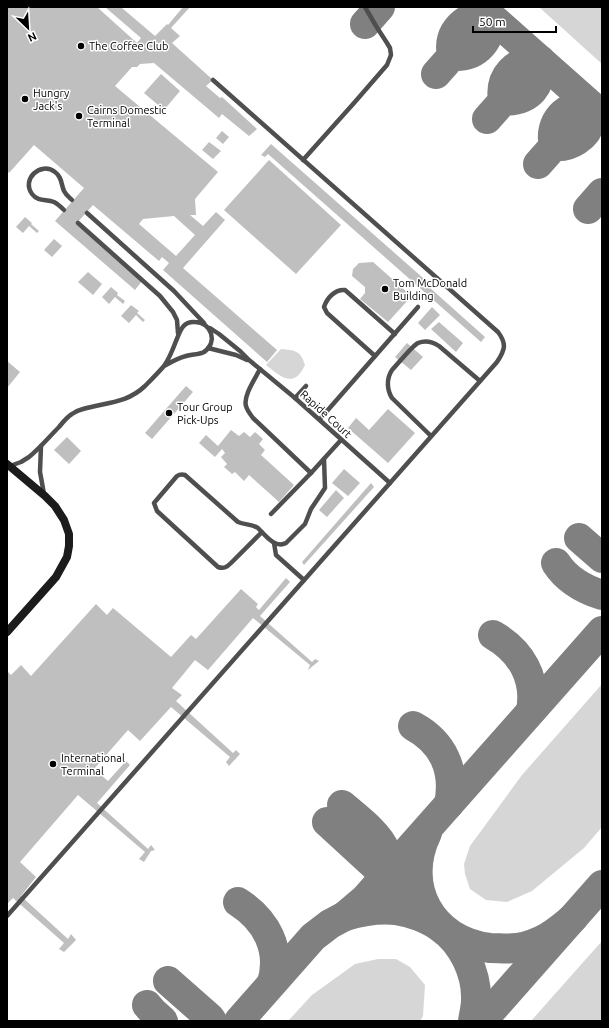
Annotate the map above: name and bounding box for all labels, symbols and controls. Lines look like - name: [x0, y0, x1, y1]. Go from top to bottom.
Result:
- north arrow: [8, 8, 48, 48]
- scale bar: [473, 8, 556, 34]
- text: 50 m: [479, 15, 506, 28]
- text: N: [26, 30, 38, 44]
- place label: The Coffee Club: [89, 40, 169, 52]
- marker: The Coffee Club: [76, 41, 86, 51]
- place label: Hungry Jack's: [33, 87, 70, 112]
- marker: Hungry Jack's: [20, 94, 30, 104]
- place label: Cairns Domestic Terminal: [87, 104, 166, 129]
- marker: Cairns Domestic Terminal: [74, 111, 84, 121]
- place label: Tom McDonald Building: [393, 277, 467, 302]
- marker: Tom McDonald Building: [380, 284, 390, 294]
- street label: Rapide Court: [298, 388, 355, 441]
- place label: Tour Group Pick-Ups: [177, 401, 233, 426]
- marker: Tour Group Pick-Ups: [164, 408, 174, 418]
- place label: International Terminal: [61, 752, 125, 777]
- marker: International Terminal: [48, 759, 58, 769]

